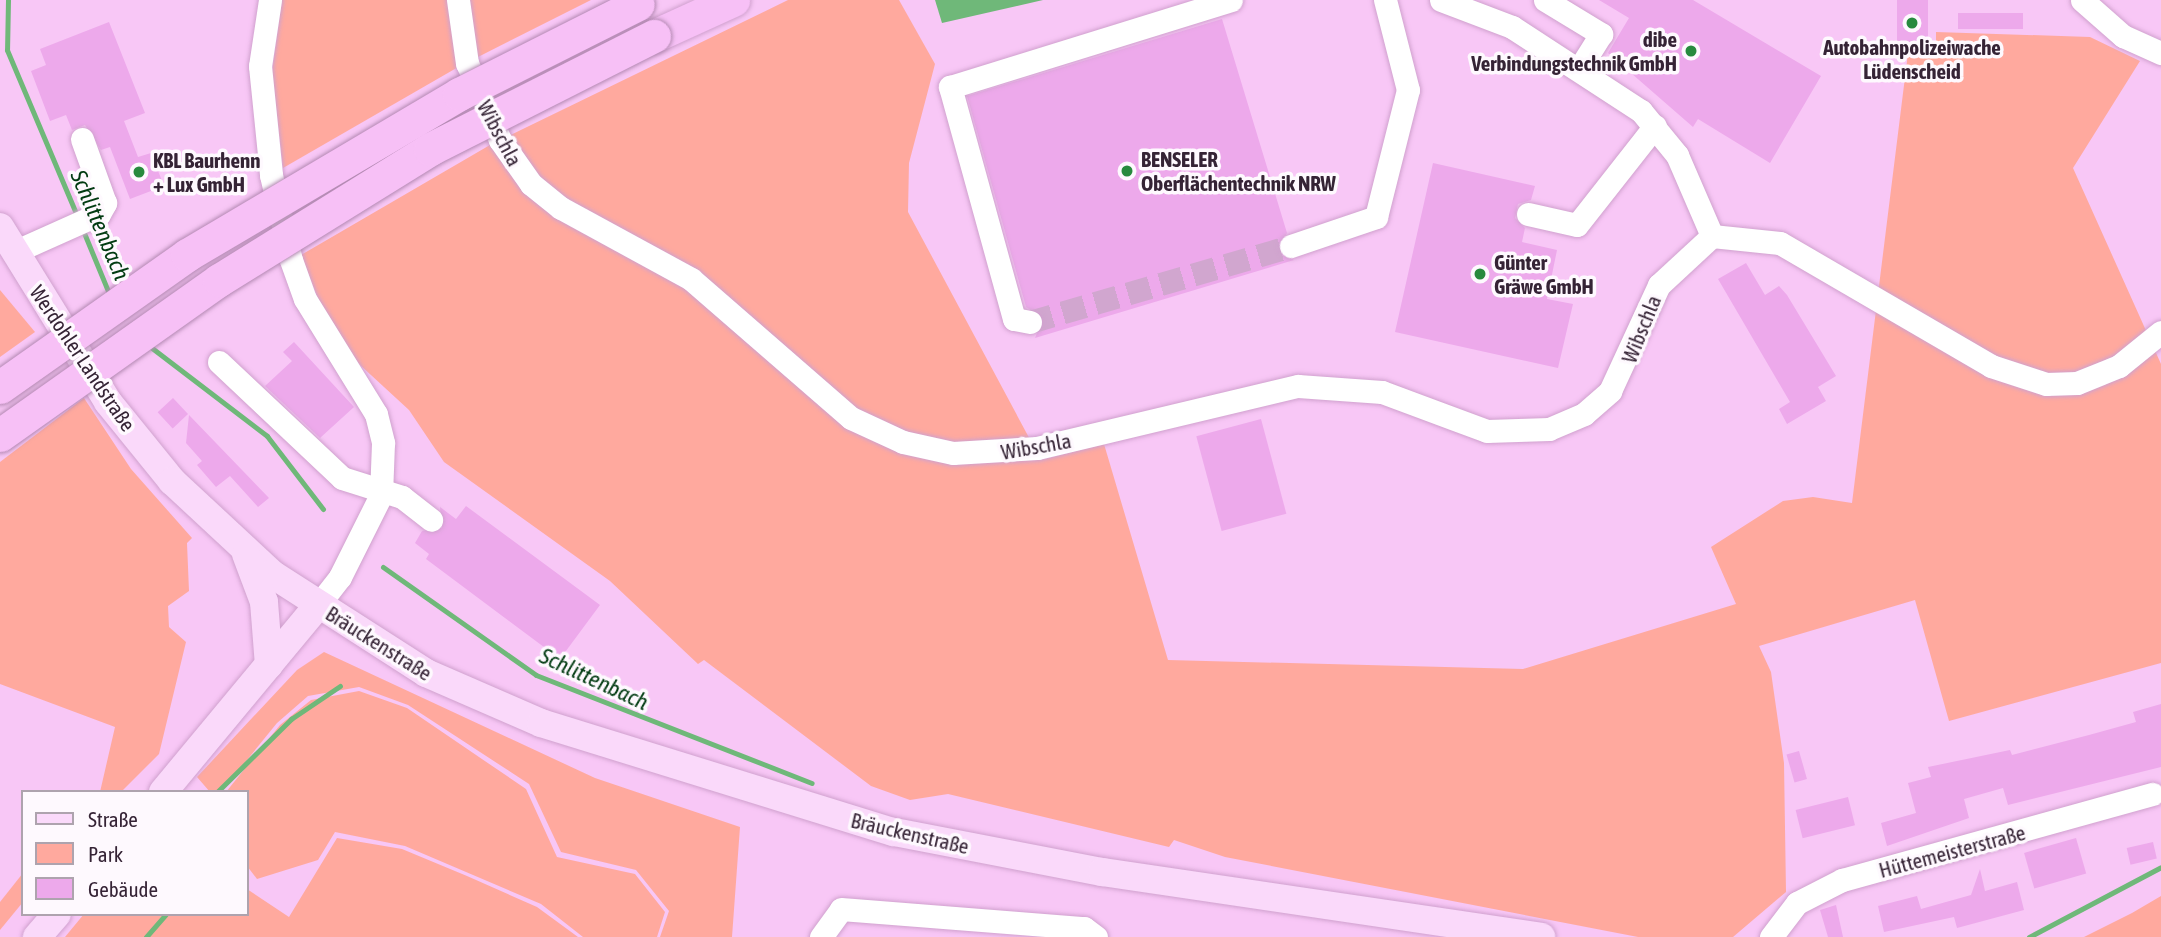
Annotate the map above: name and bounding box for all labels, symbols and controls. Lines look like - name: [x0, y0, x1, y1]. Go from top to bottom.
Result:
- marker: Autobahnpolizeiwache Lüdenscheid: [1904, 15, 1920, 31]
- place label: dibe Verbindungstechnik GmbH: [1471, 26, 1677, 76]
- place label: Autobahnpolizeiwache Lüdenscheid: [1823, 34, 2001, 84]
- marker: dibe Verbindungstechnik GmbH: [1683, 43, 1699, 59]
- street label: Wibschla: [472, 96, 528, 170]
- place label: BENSELER Oberflächentechnik NRW: [1141, 146, 1336, 196]
- place label: KBL Baurhenn + Lux GmbH: [153, 147, 260, 197]
- marker: BENSELER Oberflächentechnik NRW: [1119, 163, 1135, 179]
- marker: KBL Baurhenn + Lux GmbH: [131, 164, 147, 180]
- water label: Schlittenbach: [65, 166, 135, 284]
- place label: Günter Gräwe GmbH: [1494, 249, 1594, 299]
- marker: Günter Gräwe GmbH: [1472, 266, 1488, 282]
- street label: Werdohler Landstraße: [25, 280, 141, 436]
- street label: Wibschla: [1616, 292, 1666, 366]
- street label: Wibschla: [999, 427, 1073, 465]
- street label: Bräuckenstraße: [321, 600, 437, 686]
- water label: Schlittenbach: [535, 642, 653, 716]
- legend: [21, 790, 248, 916]
- text: Straße: [88, 807, 138, 831]
- street label: Bräuckenstraße: [849, 807, 971, 859]
- street label: Hüttemeisterstraße: [1876, 819, 2028, 883]
- text: Park: [88, 842, 123, 866]
- text: Gebäude: [88, 877, 158, 901]

